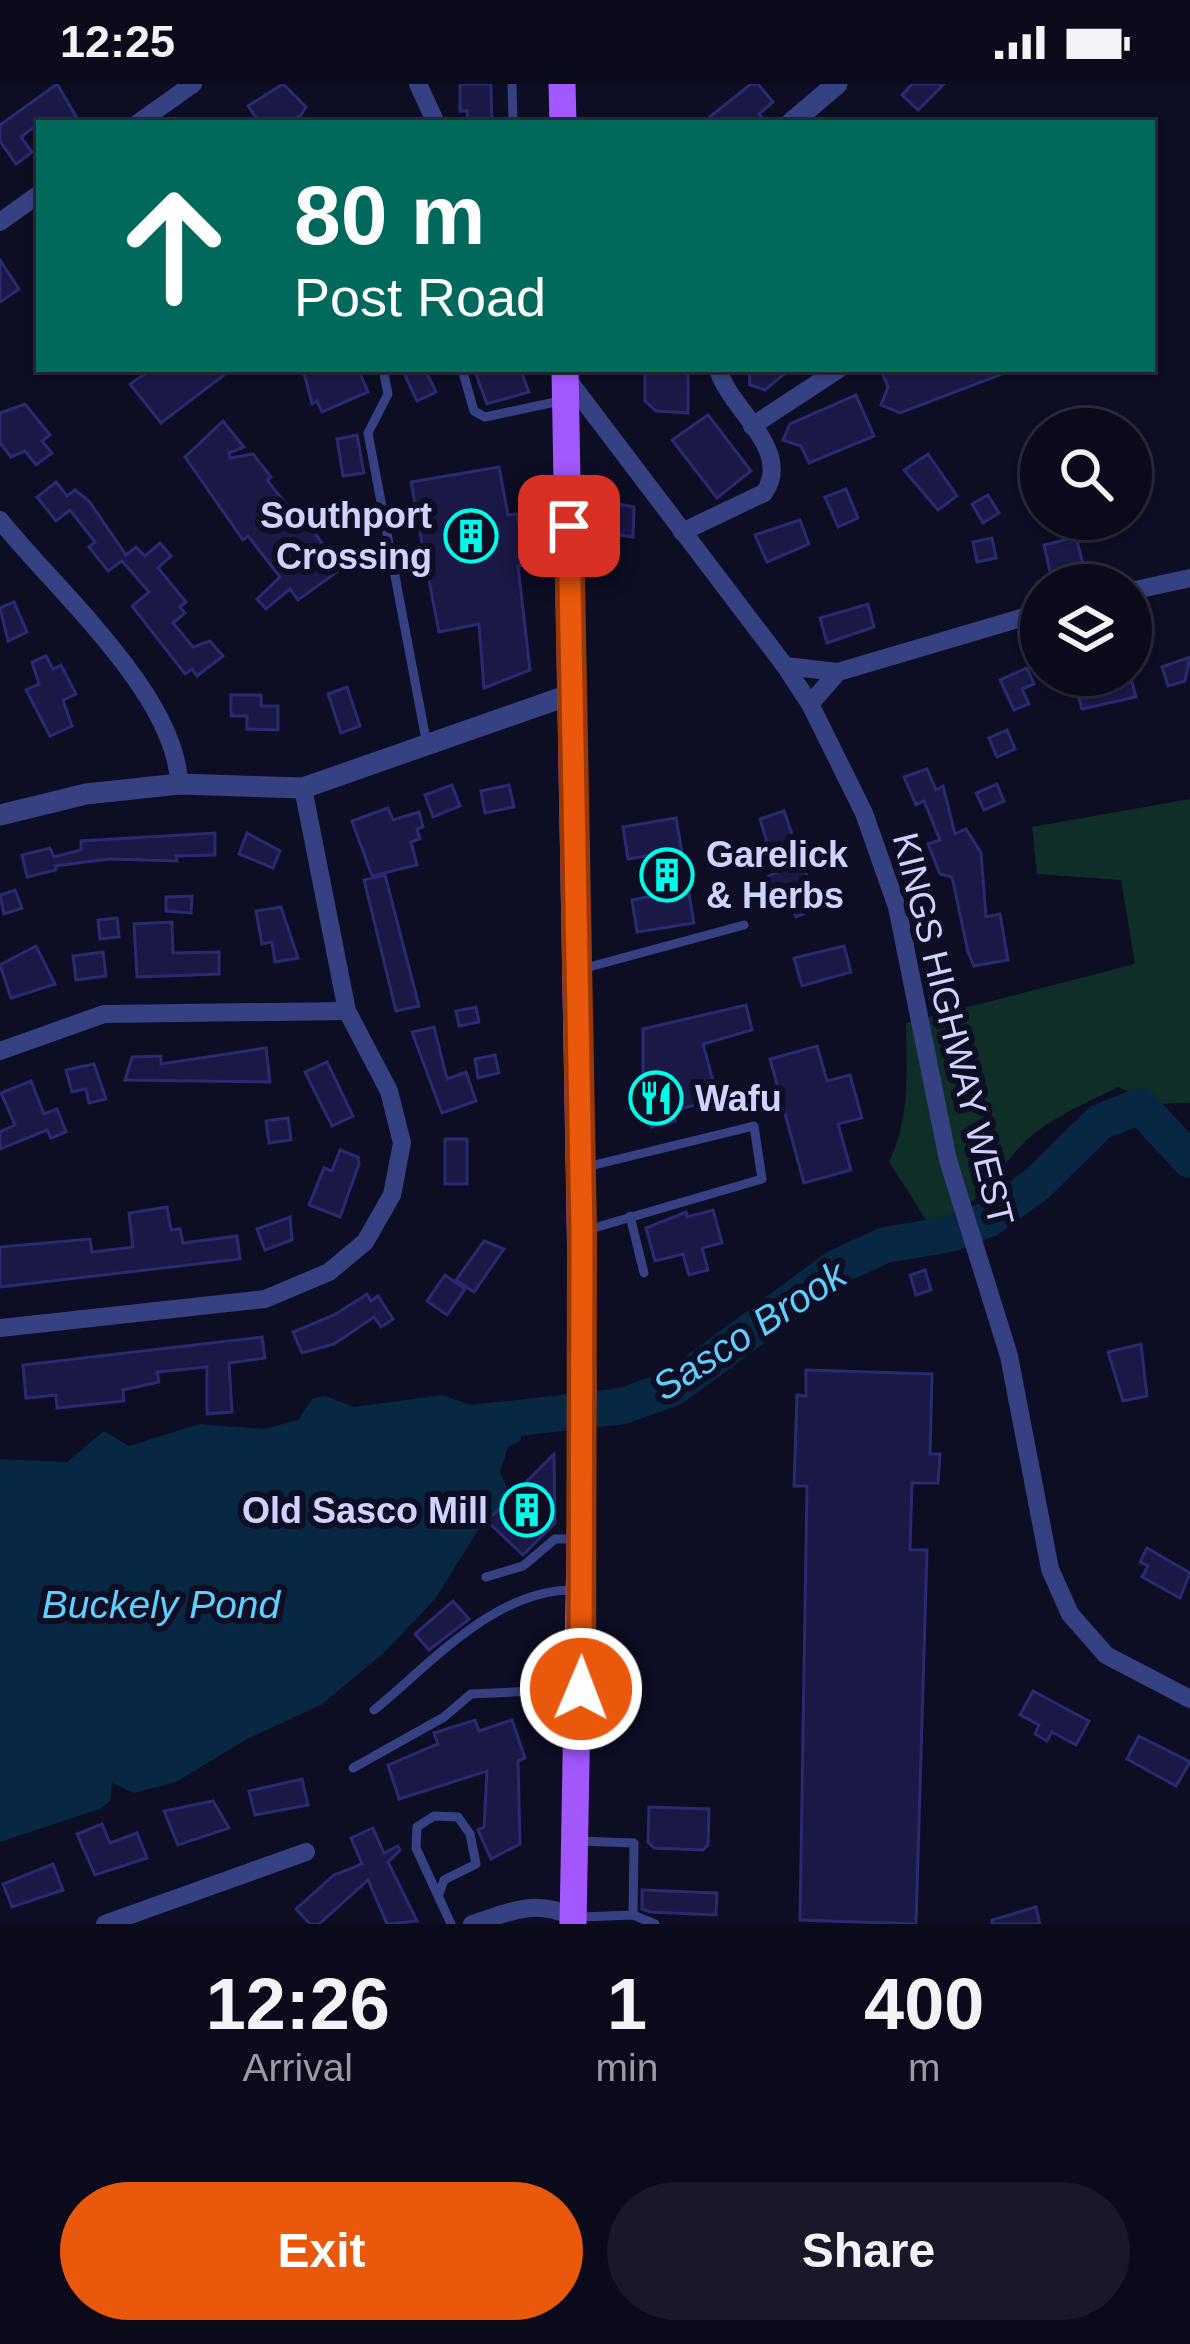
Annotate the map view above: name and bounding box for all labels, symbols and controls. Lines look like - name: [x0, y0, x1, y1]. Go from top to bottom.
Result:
- text: 12:25: [60, 16, 175, 67]
- icon: ahead: [96, 168, 252, 324]
- text: 80 m: [294, 168, 485, 262]
- text: Post Road: [294, 267, 546, 327]
- map controls: [1020, 408, 1152, 696]
- button: search: [1020, 408, 1152, 540]
- pin: [518, 475, 620, 577]
- icon: arrive: [536, 493, 602, 559]
- place label: Southport Crossing: [260, 495, 432, 577]
- building icon: Southport Crossing: [443, 508, 499, 564]
- button: layers: [1020, 564, 1152, 696]
- street label: KINGS HIGHWAY WEST: [885, 828, 1022, 1230]
- place label: Garelick & Herbs: [706, 834, 849, 916]
- building icon: Garelick & Herbs: [639, 847, 695, 903]
- restaurant icon: Wafu: [628, 1070, 684, 1126]
- place label: Wafu: [695, 1078, 782, 1119]
- water label: Sasco Brook: [645, 1251, 856, 1409]
- building icon: Old Sasco Mill: [499, 1482, 555, 1538]
- place label: Old Sasco Mill: [242, 1490, 488, 1531]
- water label: Buckely Pond: [42, 1583, 282, 1626]
- position arrow: [518, 1626, 644, 1752]
- text: 12:26: [206, 1964, 390, 2044]
- text: 1: [607, 1964, 647, 2044]
- text: 400: [864, 1964, 984, 2044]
- text: Arrival: [243, 2046, 353, 2089]
- text: min: [596, 2046, 658, 2089]
- text: m: [908, 2046, 940, 2089]
- button: Exit: [60, 2182, 583, 2320]
- button: Share: [607, 2182, 1130, 2320]

